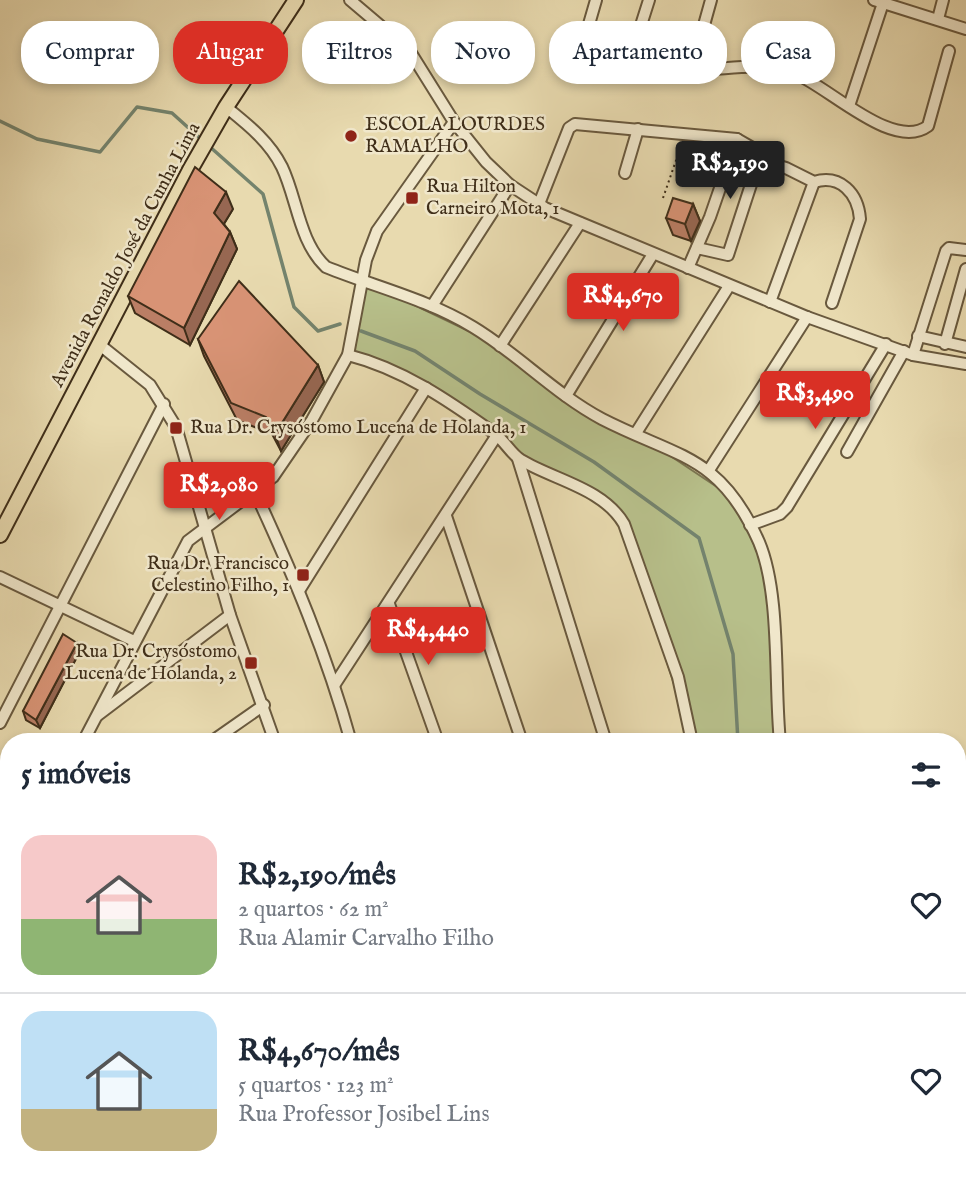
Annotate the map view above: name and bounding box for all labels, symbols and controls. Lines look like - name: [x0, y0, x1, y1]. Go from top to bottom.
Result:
- chip: Comprar: [21, 21, 159, 84]
- chip: Alugar: [173, 21, 288, 84]
- chip: Filtros: [302, 21, 417, 84]
- chip: Novo: [431, 21, 535, 84]
- chip: Apartamento: [549, 21, 727, 84]
- chip: Casa: [741, 21, 835, 84]
- place label: ESCOLA LOURDES RAMALHO: [365, 113, 545, 159]
- street label: Avenida Ronaldo José da Cunha Lima: [45, 118, 207, 392]
- marker: ESCOLA LOURDES RAMALHO: [343, 128, 359, 144]
- pin: R$2,190: [665, 142, 795, 201]
- text: R$2,190: [692, 149, 768, 178]
- place label: Rua Hilton Carneiro Mota, 1: [426, 175, 559, 221]
- marker: Rua Hilton Carneiro Mota, 1: [404, 190, 420, 206]
- pin: R$4,670: [558, 274, 688, 333]
- text: R$4,670: [583, 281, 663, 310]
- pin: R$3,490: [750, 372, 880, 431]
- text: R$3,490: [776, 379, 854, 408]
- place label: Rua Dr. Crysóstomo Lucena de Holanda, 1: [190, 416, 526, 440]
- marker: Rua Dr. Crysóstomo Lucena de Holanda, 1: [168, 420, 184, 436]
- pin: R$2,080: [154, 462, 284, 522]
- text: R$2,080: [180, 470, 258, 499]
- place label: Rua Dr. Francisco Celestino Filho, 1: [147, 552, 289, 598]
- marker: Rua Dr. Francisco Celestino Filho, 1: [295, 567, 311, 583]
- pin: R$4,440: [363, 608, 493, 667]
- text: R$4,440: [387, 615, 469, 644]
- place label: Rua Dr. Crysóstomo Lucena de Holanda, 2: [65, 640, 237, 686]
- marker: Rua Dr. Crysóstomo Lucena de Holanda, 2: [243, 655, 259, 671]
- text: 5 imóveis: [21, 756, 131, 794]
- icon: filters: [907, 756, 945, 794]
- text: R$2,190/mês: [238, 857, 396, 895]
- icon: home: [77, 863, 161, 947]
- icon: heart: [907, 886, 945, 924]
- text: 2 quartos · 62 m²: [238, 895, 389, 924]
- text: Rua Alamir Carvalho Filho: [238, 924, 494, 953]
- text: R$4,670/mês: [238, 1033, 400, 1071]
- icon: home: [77, 1039, 161, 1123]
- icon: heart: [907, 1062, 945, 1100]
- text: 5 quartos · 123 m²: [238, 1071, 394, 1100]
- text: Rua Professor Josibel Lins: [238, 1100, 489, 1129]

